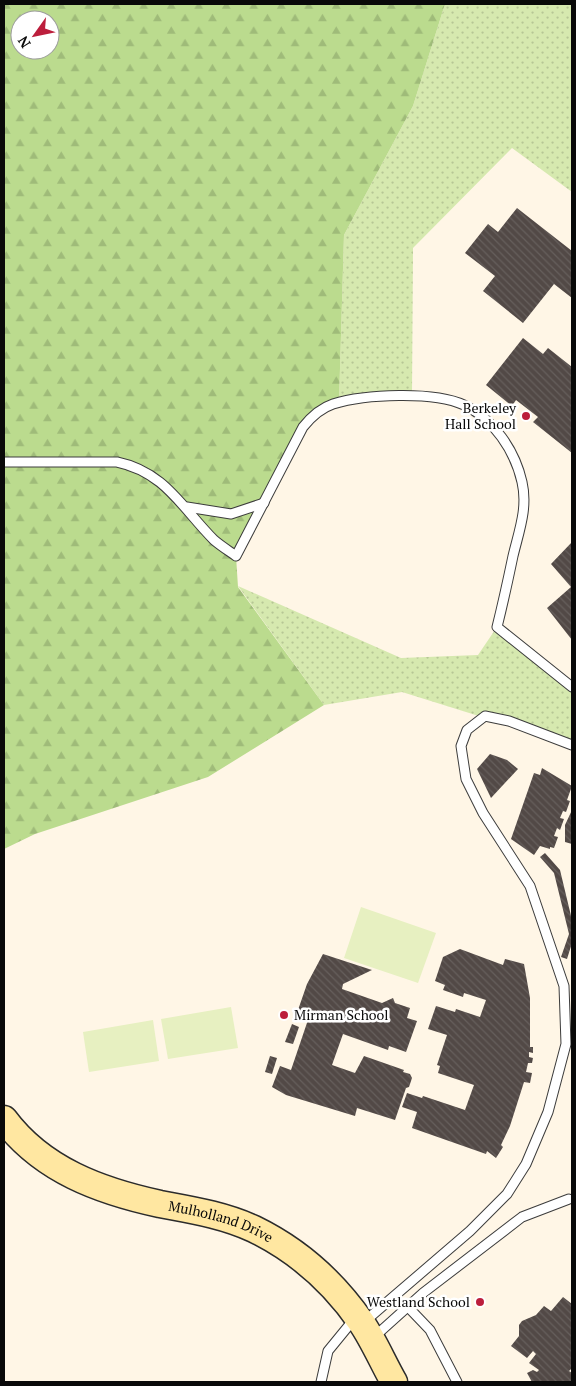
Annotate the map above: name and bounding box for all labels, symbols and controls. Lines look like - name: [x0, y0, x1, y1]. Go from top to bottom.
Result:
- north arrow: [10, 10, 60, 60]
- text: N: [13, 32, 35, 52]
- place label: Berkeley Hall School: [445, 398, 517, 433]
- marker: Berkeley Hall School: [520, 410, 532, 422]
- place label: Mirman School: [294, 1005, 389, 1024]
- marker: Mirman School: [278, 1009, 290, 1021]
- street label: Mulholland Drive: [167, 1196, 277, 1246]
- place label: Westland School: [367, 1292, 470, 1311]
- marker: Westland School: [474, 1296, 486, 1308]

